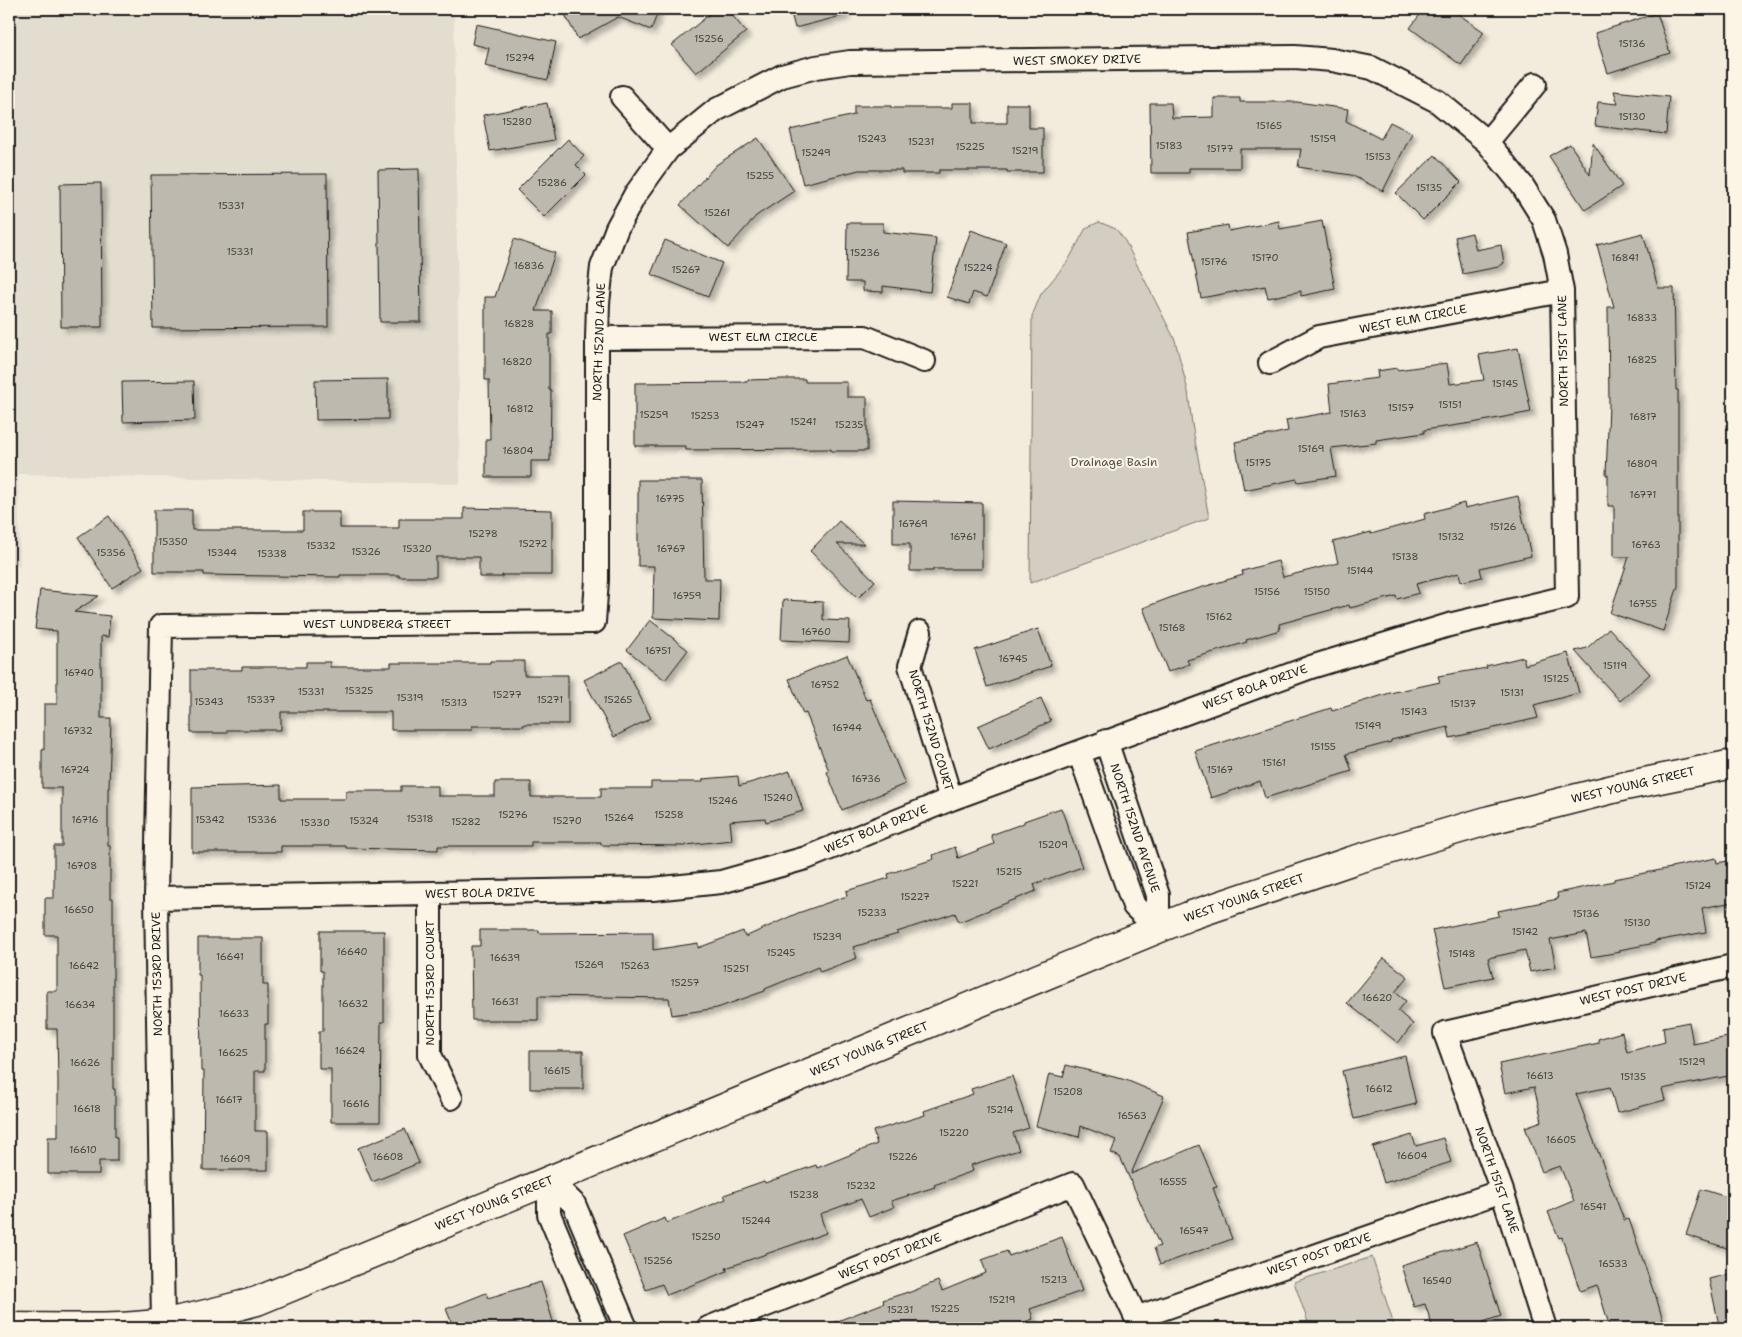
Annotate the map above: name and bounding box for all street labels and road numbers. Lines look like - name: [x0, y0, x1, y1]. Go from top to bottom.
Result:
- street label: WEST SMOKEY DRIVE: [1013, 51, 1141, 69]
- street label: NORTH 152ND LANE: [589, 283, 609, 401]
- street label: NORTH 151ST LANE: [1554, 295, 1572, 407]
- street label: WEST ELM CIRCLE: [1358, 301, 1468, 337]
- street label: WEST ELM CIRCLE: [709, 329, 817, 345]
- street label: WEST LUNDBERG STREET: [303, 616, 452, 632]
- street label: WEST BOLA DRIVE: [1200, 661, 1310, 713]
- street label: NORTH 152ND COURT: [905, 667, 957, 793]
- street label: NORTH 152ND AVENUE: [1107, 761, 1163, 895]
- street label: WEST YOUNG STREET: [1570, 763, 1697, 807]
- street label: WEST BOLA DRIVE: [822, 801, 930, 857]
- street label: WEST YOUNG STREET: [1182, 870, 1307, 926]
- street label: WEST BOLA DRIVE: [425, 884, 535, 902]
- street label: NORTH 153RD DRIVE: [148, 912, 166, 1036]
- street label: NORTH 153RD COURT: [422, 920, 438, 1046]
- street label: WEST POST DRIVE: [1578, 969, 1688, 1009]
- street label: WEST YOUNG STREET: [807, 1018, 931, 1080]
- street label: NORTH 151ST LANE: [1471, 1125, 1523, 1235]
- street label: WEST YOUNG STREET: [432, 1172, 556, 1234]
- street label: WEST POST DRIVE: [836, 1229, 944, 1283]
- street label: WEST POST DRIVE: [1265, 1229, 1373, 1279]

